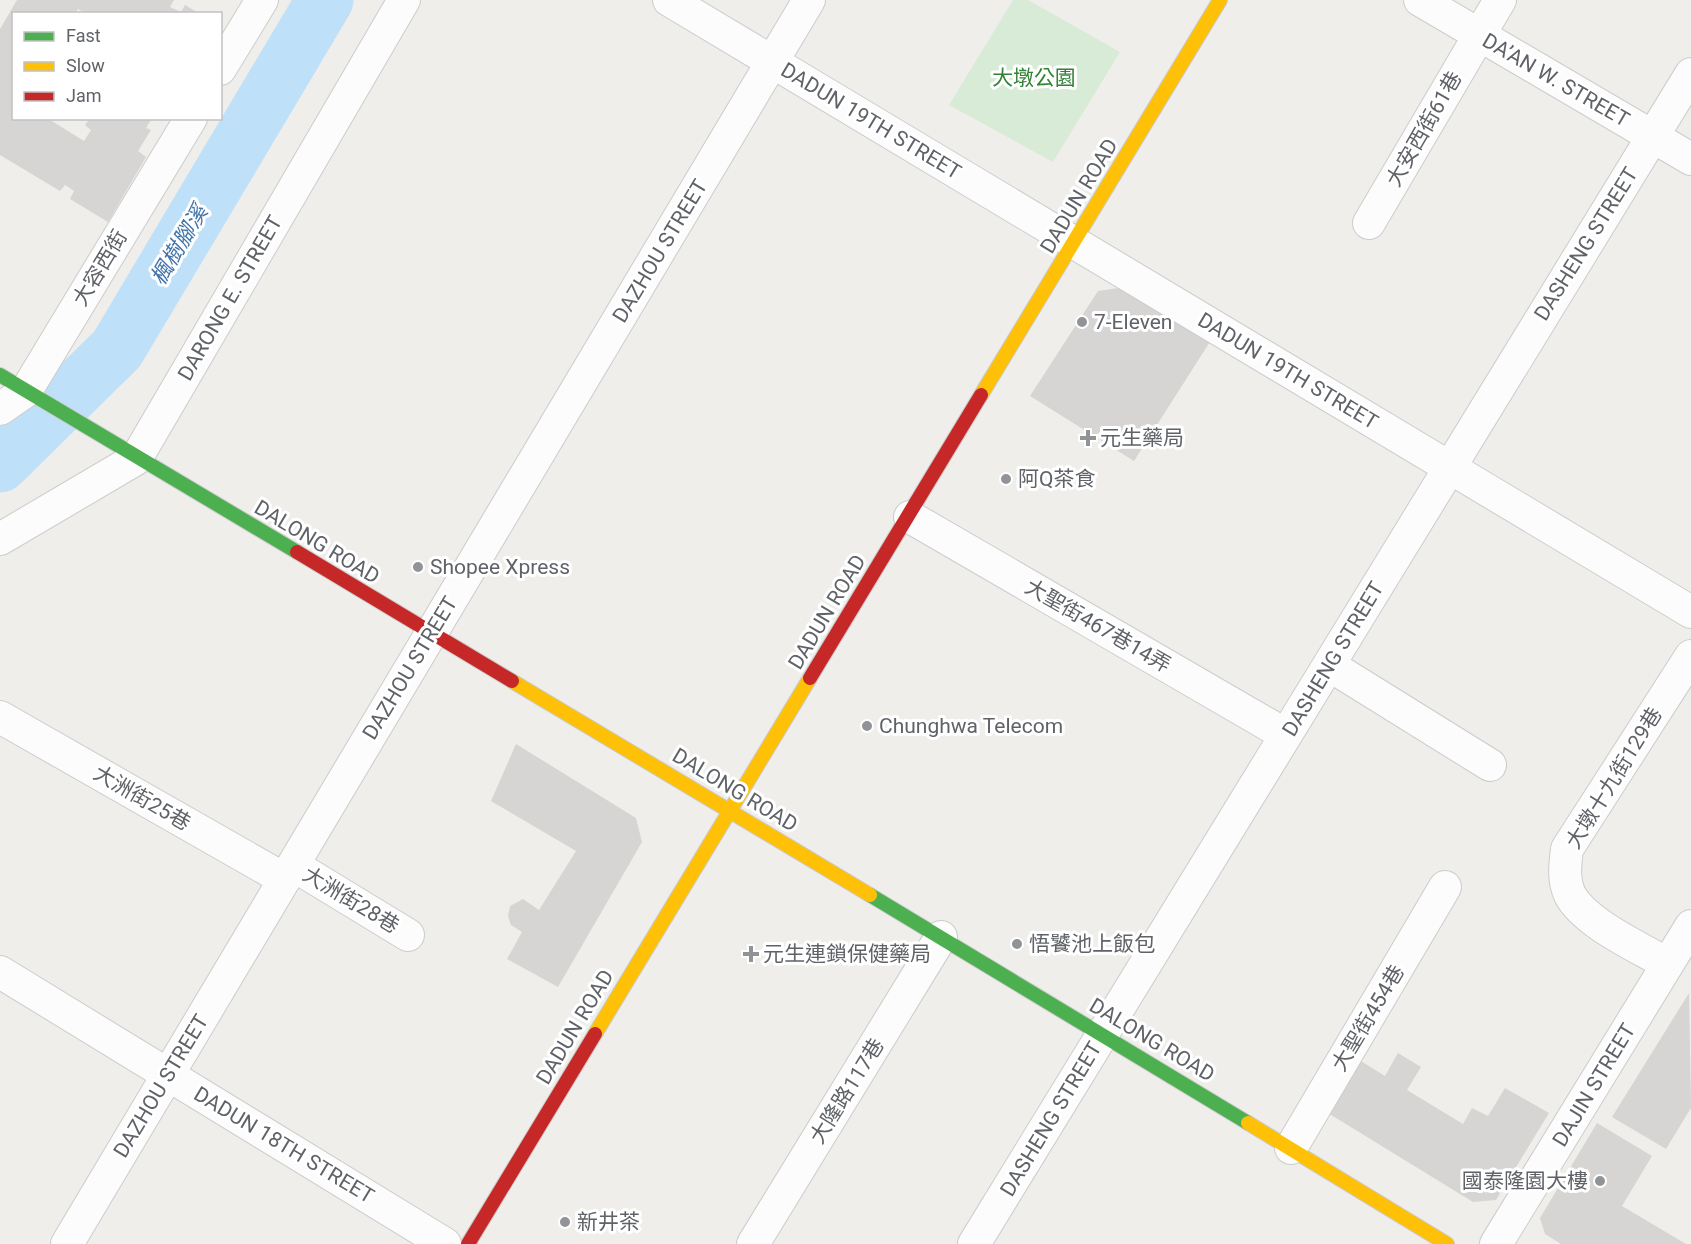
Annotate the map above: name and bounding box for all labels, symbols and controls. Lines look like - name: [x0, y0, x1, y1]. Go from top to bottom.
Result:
- legend: [12, 12, 222, 120]
- text: Fast: [66, 25, 101, 46]
- street label: DA’AN W. STREET: [1478, 28, 1634, 132]
- text: Slow: [66, 55, 105, 76]
- street label: DADUN 19TH STREET: [777, 58, 966, 185]
- park label: 大墩公園: [992, 66, 1076, 90]
- street label: 大安西街61巷: [1381, 67, 1467, 191]
- text: Jam: [66, 85, 102, 106]
- street label: DADUN ROAD: [1035, 134, 1123, 258]
- street label: DASHENG STREET: [1529, 163, 1643, 325]
- street label: DAZHOU STREET: [608, 175, 712, 327]
- water label: 楓樹腳溪: [146, 198, 214, 289]
- street label: DARONG E. STREET: [173, 211, 287, 385]
- street label: 大容西街: [68, 226, 132, 310]
- street label: DADUN 19TH STREET: [1194, 308, 1383, 435]
- place label: 7-Eleven: [1094, 310, 1172, 334]
- marker: 7-Eleven: [1075, 315, 1089, 329]
- place label: 元生藥局: [1100, 426, 1184, 450]
- marker: 元生藥局: [1081, 431, 1095, 445]
- place label: 阿Q茶食: [1018, 467, 1095, 491]
- marker: 阿Q茶食: [999, 472, 1013, 486]
- street label: DALONG ROAD: [250, 495, 384, 589]
- street label: DADUN ROAD: [783, 550, 871, 674]
- place label: Shopee Xpress: [430, 555, 570, 579]
- marker: Shopee Xpress: [411, 560, 425, 574]
- street label: 大聖街467巷14弄: [1021, 575, 1175, 677]
- street label: DASHENG STREET: [1277, 577, 1389, 740]
- street label: DAZHOU STREET: [358, 592, 462, 744]
- street label: 大墩十九街129巷: [1561, 703, 1667, 853]
- place label: Chunghwa Telecom: [879, 714, 1063, 738]
- marker: Chunghwa Telecom: [860, 719, 874, 733]
- street label: DALONG ROAD: [668, 743, 802, 837]
- street label: 大洲街25巷: [89, 761, 195, 835]
- street label: 大洲街28巷: [299, 862, 403, 938]
- place label: 悟饕池上飯包: [1029, 932, 1155, 956]
- marker: 悟饕池上飯包: [1010, 937, 1024, 951]
- place label: 元生連鎖保健藥局: [763, 942, 931, 966]
- marker: 元生連鎖保健藥局: [744, 947, 758, 961]
- street label: 大聖街454巷: [1327, 961, 1409, 1075]
- street label: DADUN ROAD: [531, 965, 619, 1089]
- street label: DALONG ROAD: [1085, 993, 1219, 1087]
- street label: DAZHOU STREET: [109, 1010, 213, 1162]
- street label: DAJIN STREET: [1548, 1019, 1640, 1151]
- street label: 大隆路117巷: [805, 1034, 889, 1148]
- street label: DASHENG STREET: [995, 1037, 1107, 1200]
- street label: DADUN 18TH STREET: [190, 1082, 379, 1209]
- place label: 國泰隆園大樓: [1462, 1169, 1588, 1193]
- marker: 國泰隆園大樓: [1593, 1174, 1607, 1188]
- place label: 新井茶: [577, 1210, 640, 1234]
- marker: 新井茶: [558, 1215, 572, 1229]

